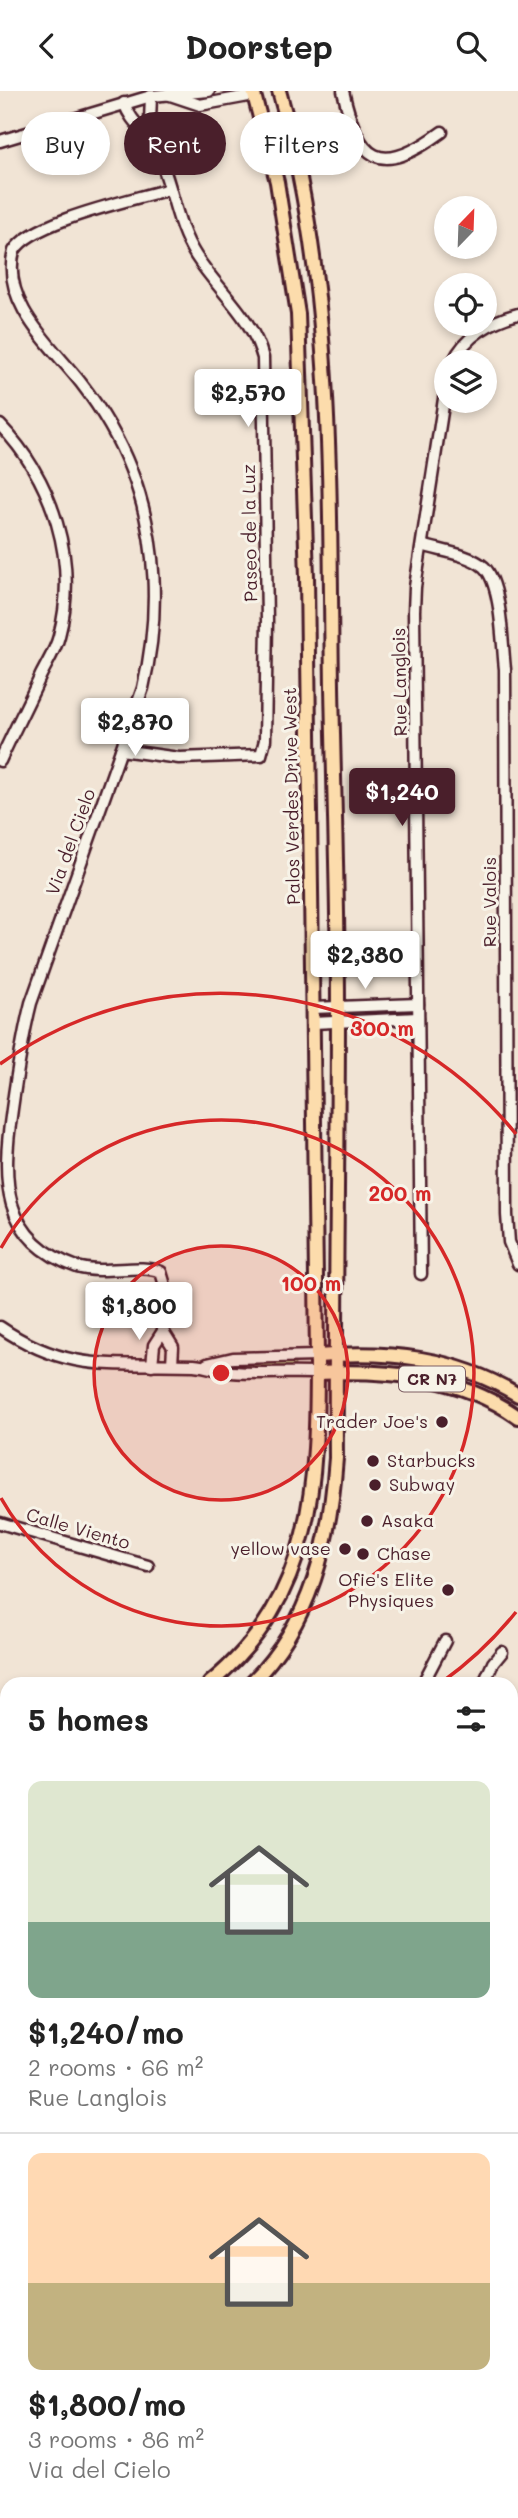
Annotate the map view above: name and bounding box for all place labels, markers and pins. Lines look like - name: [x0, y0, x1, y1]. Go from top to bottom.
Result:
- pin: $2,570: [191, 369, 305, 429]
- pin: $2,870: [78, 699, 192, 758]
- pin: $1,240: [345, 769, 459, 828]
- pin: $2,380: [308, 932, 422, 991]
- pin: $1,800: [82, 1283, 196, 1342]
- centre of rings: [209, 1361, 233, 1385]
- place label: Trader Joe's: [316, 1409, 428, 1433]
- marker: Trader Joe's: [434, 1414, 450, 1430]
- place label: Starbucks: [387, 1448, 476, 1472]
- marker: Starbucks: [365, 1453, 381, 1469]
- place label: Subway: [389, 1472, 455, 1496]
- marker: Subway: [367, 1477, 383, 1493]
- place label: Asaka: [381, 1508, 434, 1532]
- marker: Asaka: [359, 1513, 375, 1529]
- place label: yellow vase: [230, 1536, 331, 1560]
- marker: yellow vase: [337, 1541, 353, 1557]
- place label: Chase: [377, 1541, 431, 1565]
- marker: Chase: [355, 1546, 371, 1562]
- place label: Ofie's Elite Physiques: [338, 1567, 434, 1612]
- marker: Ofie's Elite Physiques: [440, 1582, 456, 1598]

